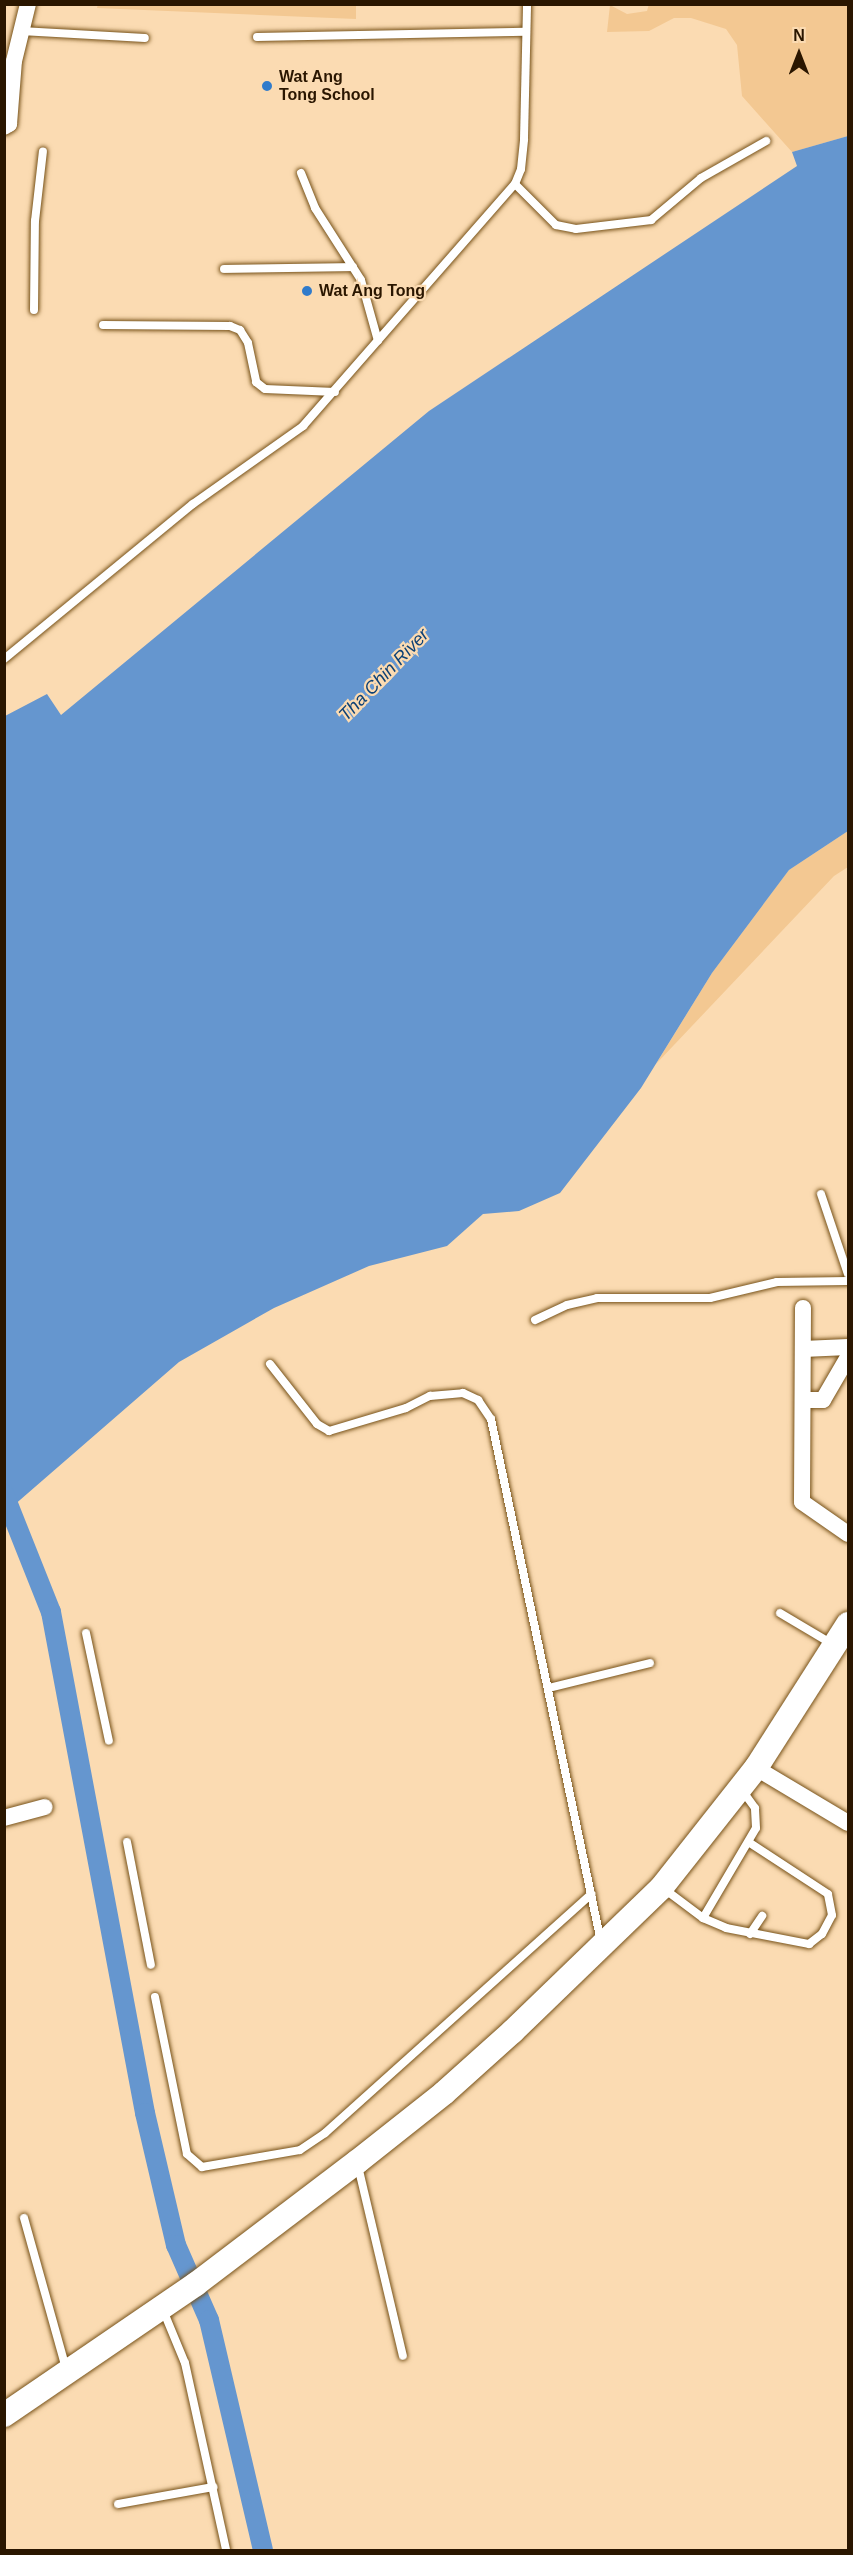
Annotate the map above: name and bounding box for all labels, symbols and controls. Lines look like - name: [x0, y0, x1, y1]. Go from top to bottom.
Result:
- north arrow: [769, 24, 829, 84]
- text: N: [793, 27, 805, 44]
- place label: Wat Ang Tong School: [279, 67, 375, 105]
- marker: Wat Ang Tong School: [260, 79, 274, 93]
- place label: Wat Ang Tong: [319, 281, 426, 301]
- marker: Wat Ang Tong: [300, 284, 314, 298]
- water label: Tha Chin River: [335, 624, 433, 726]

